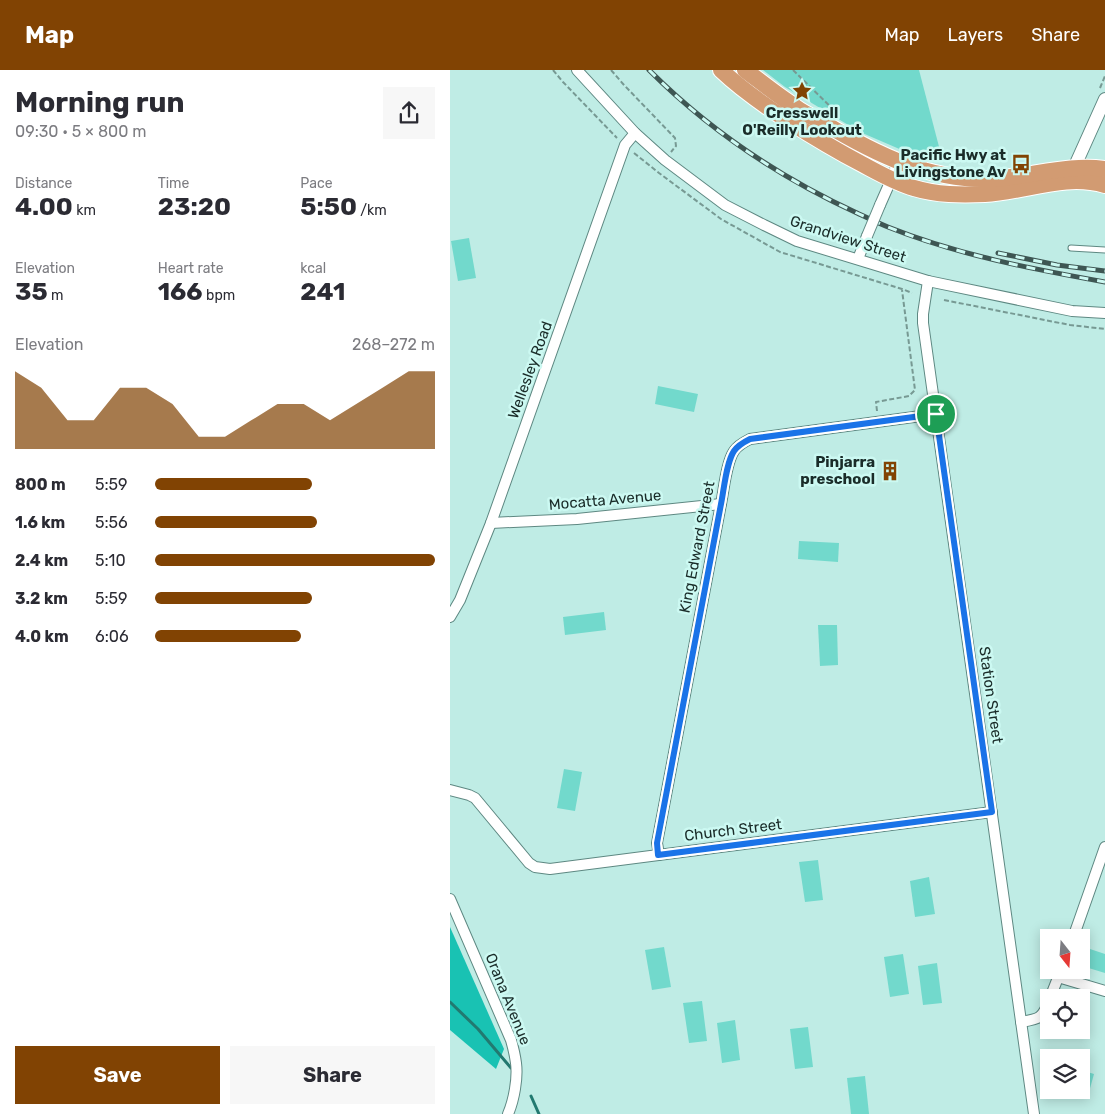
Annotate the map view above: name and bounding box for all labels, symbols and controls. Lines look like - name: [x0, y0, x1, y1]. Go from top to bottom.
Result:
- text: Map: [25, 21, 74, 49]
- text: Map: [885, 24, 920, 46]
- text: Layers: [948, 24, 1003, 46]
- text: Share: [1031, 24, 1080, 46]
- place icon: Cresswell O'Reilly Lookout: [791, 80, 813, 102]
- text: Morning run: [15, 86, 184, 119]
- button: share: [383, 87, 435, 139]
- place label: Cresswell O'Reilly Lookout: [742, 104, 862, 139]
- text: 09:30 · 5 × 800 m: [15, 122, 147, 141]
- place label: Pacific Hwy at Livingstone Av: [895, 146, 1006, 181]
- bus stop icon: Pacific Hwy at Livingstone Av: [1010, 153, 1032, 175]
- text: Distance: [15, 175, 72, 192]
- text: Time: [158, 175, 189, 192]
- text: Pace: [300, 175, 332, 192]
- text: 4.00: [15, 192, 73, 221]
- text: 23:20: [158, 192, 231, 221]
- text: 5:50: [300, 192, 357, 221]
- text: km: [73, 202, 96, 219]
- text: /km: [357, 202, 387, 219]
- street label: Grandview Street: [788, 212, 908, 266]
- text: Elevation: [15, 260, 75, 277]
- text: Heart rate: [158, 260, 224, 277]
- text: kcal: [300, 260, 326, 277]
- text: 35: [15, 277, 48, 306]
- text: 166: [158, 277, 203, 306]
- text: 241: [300, 277, 345, 306]
- text: m: [48, 287, 64, 304]
- text: bpm: [203, 287, 235, 304]
- street label: Wellesley Road: [504, 319, 556, 421]
- text: Elevation: [15, 335, 84, 354]
- text: 268–272 m: [352, 335, 435, 354]
- pin: [915, 393, 957, 435]
- icon: arrive: [922, 400, 950, 428]
- place label: Pinjarra preschool: [800, 453, 875, 488]
- building icon: Pinjarra preschool: [879, 460, 901, 482]
- text: 800 m: [15, 475, 66, 494]
- text: 5:59: [95, 475, 128, 494]
- street label: King Edward Street: [675, 479, 719, 614]
- street label: Mocatta Avenue: [548, 486, 662, 514]
- text: 1.6 km: [15, 513, 65, 532]
- text: 5:56: [95, 513, 128, 532]
- text: 2.4 km: [15, 551, 68, 570]
- text: 5:10: [95, 551, 126, 570]
- text: 3.2 km: [15, 589, 68, 608]
- text: 5:59: [95, 589, 128, 608]
- text: 4.0 km: [15, 627, 69, 646]
- text: 6:06: [95, 627, 129, 646]
- street label: Station Street: [975, 645, 1007, 745]
- street label: Church Street: [683, 815, 783, 845]
- north arrow: [1040, 929, 1090, 979]
- map controls: [1040, 929, 1090, 1099]
- street label: Orana Avenue: [481, 951, 535, 1047]
- button: locate: [1040, 989, 1090, 1039]
- button: Save: [15, 1046, 220, 1104]
- button: Share: [230, 1046, 435, 1104]
- button: layers: [1040, 1049, 1090, 1099]

